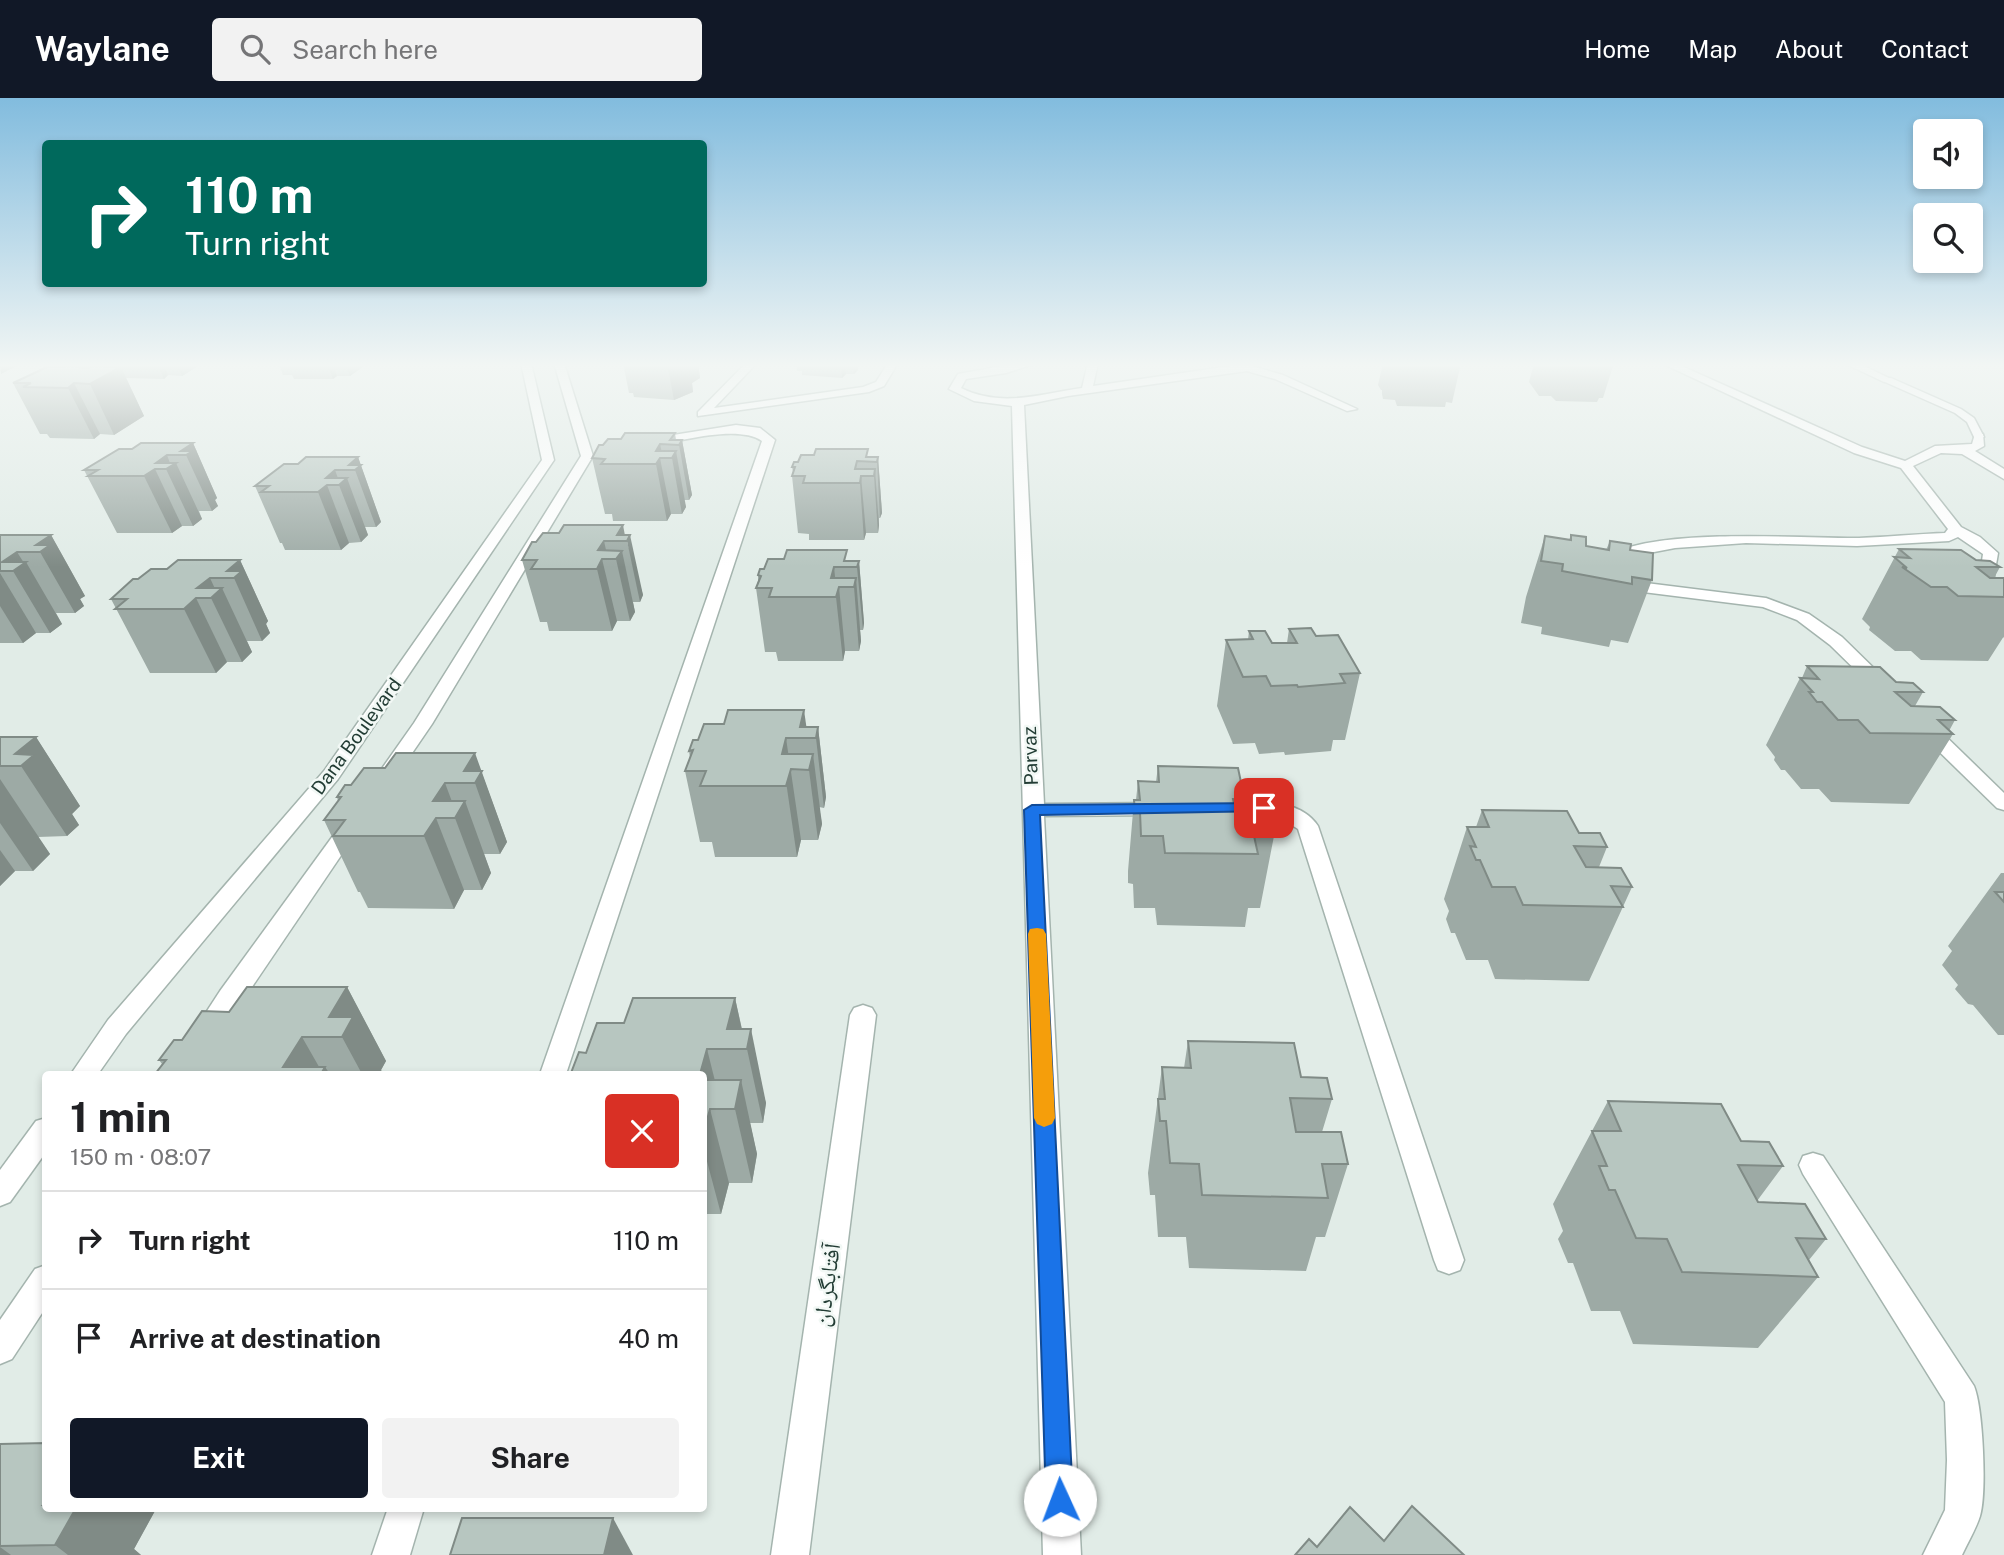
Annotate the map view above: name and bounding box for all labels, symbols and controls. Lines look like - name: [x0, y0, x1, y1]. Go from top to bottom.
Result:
- search box: [212, 18, 702, 81]
- text: Waylane: [35, 30, 170, 68]
- icon: search: [236, 30, 274, 68]
- text: Search here: [292, 34, 438, 65]
- text: Home: [1584, 35, 1650, 63]
- text: Map: [1688, 35, 1737, 63]
- text: About: [1775, 35, 1843, 63]
- text: Contact: [1881, 35, 1969, 63]
- map controls: [1913, 119, 1983, 273]
- button: sound: [1913, 119, 1983, 189]
- text: 110 m: [185, 166, 313, 224]
- icon: right: [70, 168, 161, 259]
- button: search: [1913, 203, 1983, 273]
- text: Turn right: [185, 225, 330, 262]
- street label: Dana Boulevard: [306, 673, 406, 799]
- street label: Parvaz: [1018, 726, 1042, 786]
- pin: [1234, 778, 1294, 838]
- icon: arrive: [1245, 789, 1283, 827]
- text: 1 min: [70, 1092, 171, 1141]
- button: close: [605, 1094, 679, 1168]
- text: 150 m · 08:07: [70, 1143, 211, 1170]
- icon: right: [70, 1221, 108, 1259]
- text: Turn right: [129, 1225, 251, 1256]
- text: 110 m: [613, 1225, 679, 1256]
- street label: آفتابگردان: [807, 1240, 846, 1329]
- icon: arrive: [70, 1319, 108, 1357]
- text: Arrive at destination: [129, 1323, 381, 1354]
- text: 40 m: [618, 1323, 679, 1354]
- button: Exit: [70, 1418, 368, 1498]
- button: Share: [382, 1418, 679, 1498]
- position arrow: [1023, 1463, 1097, 1537]

